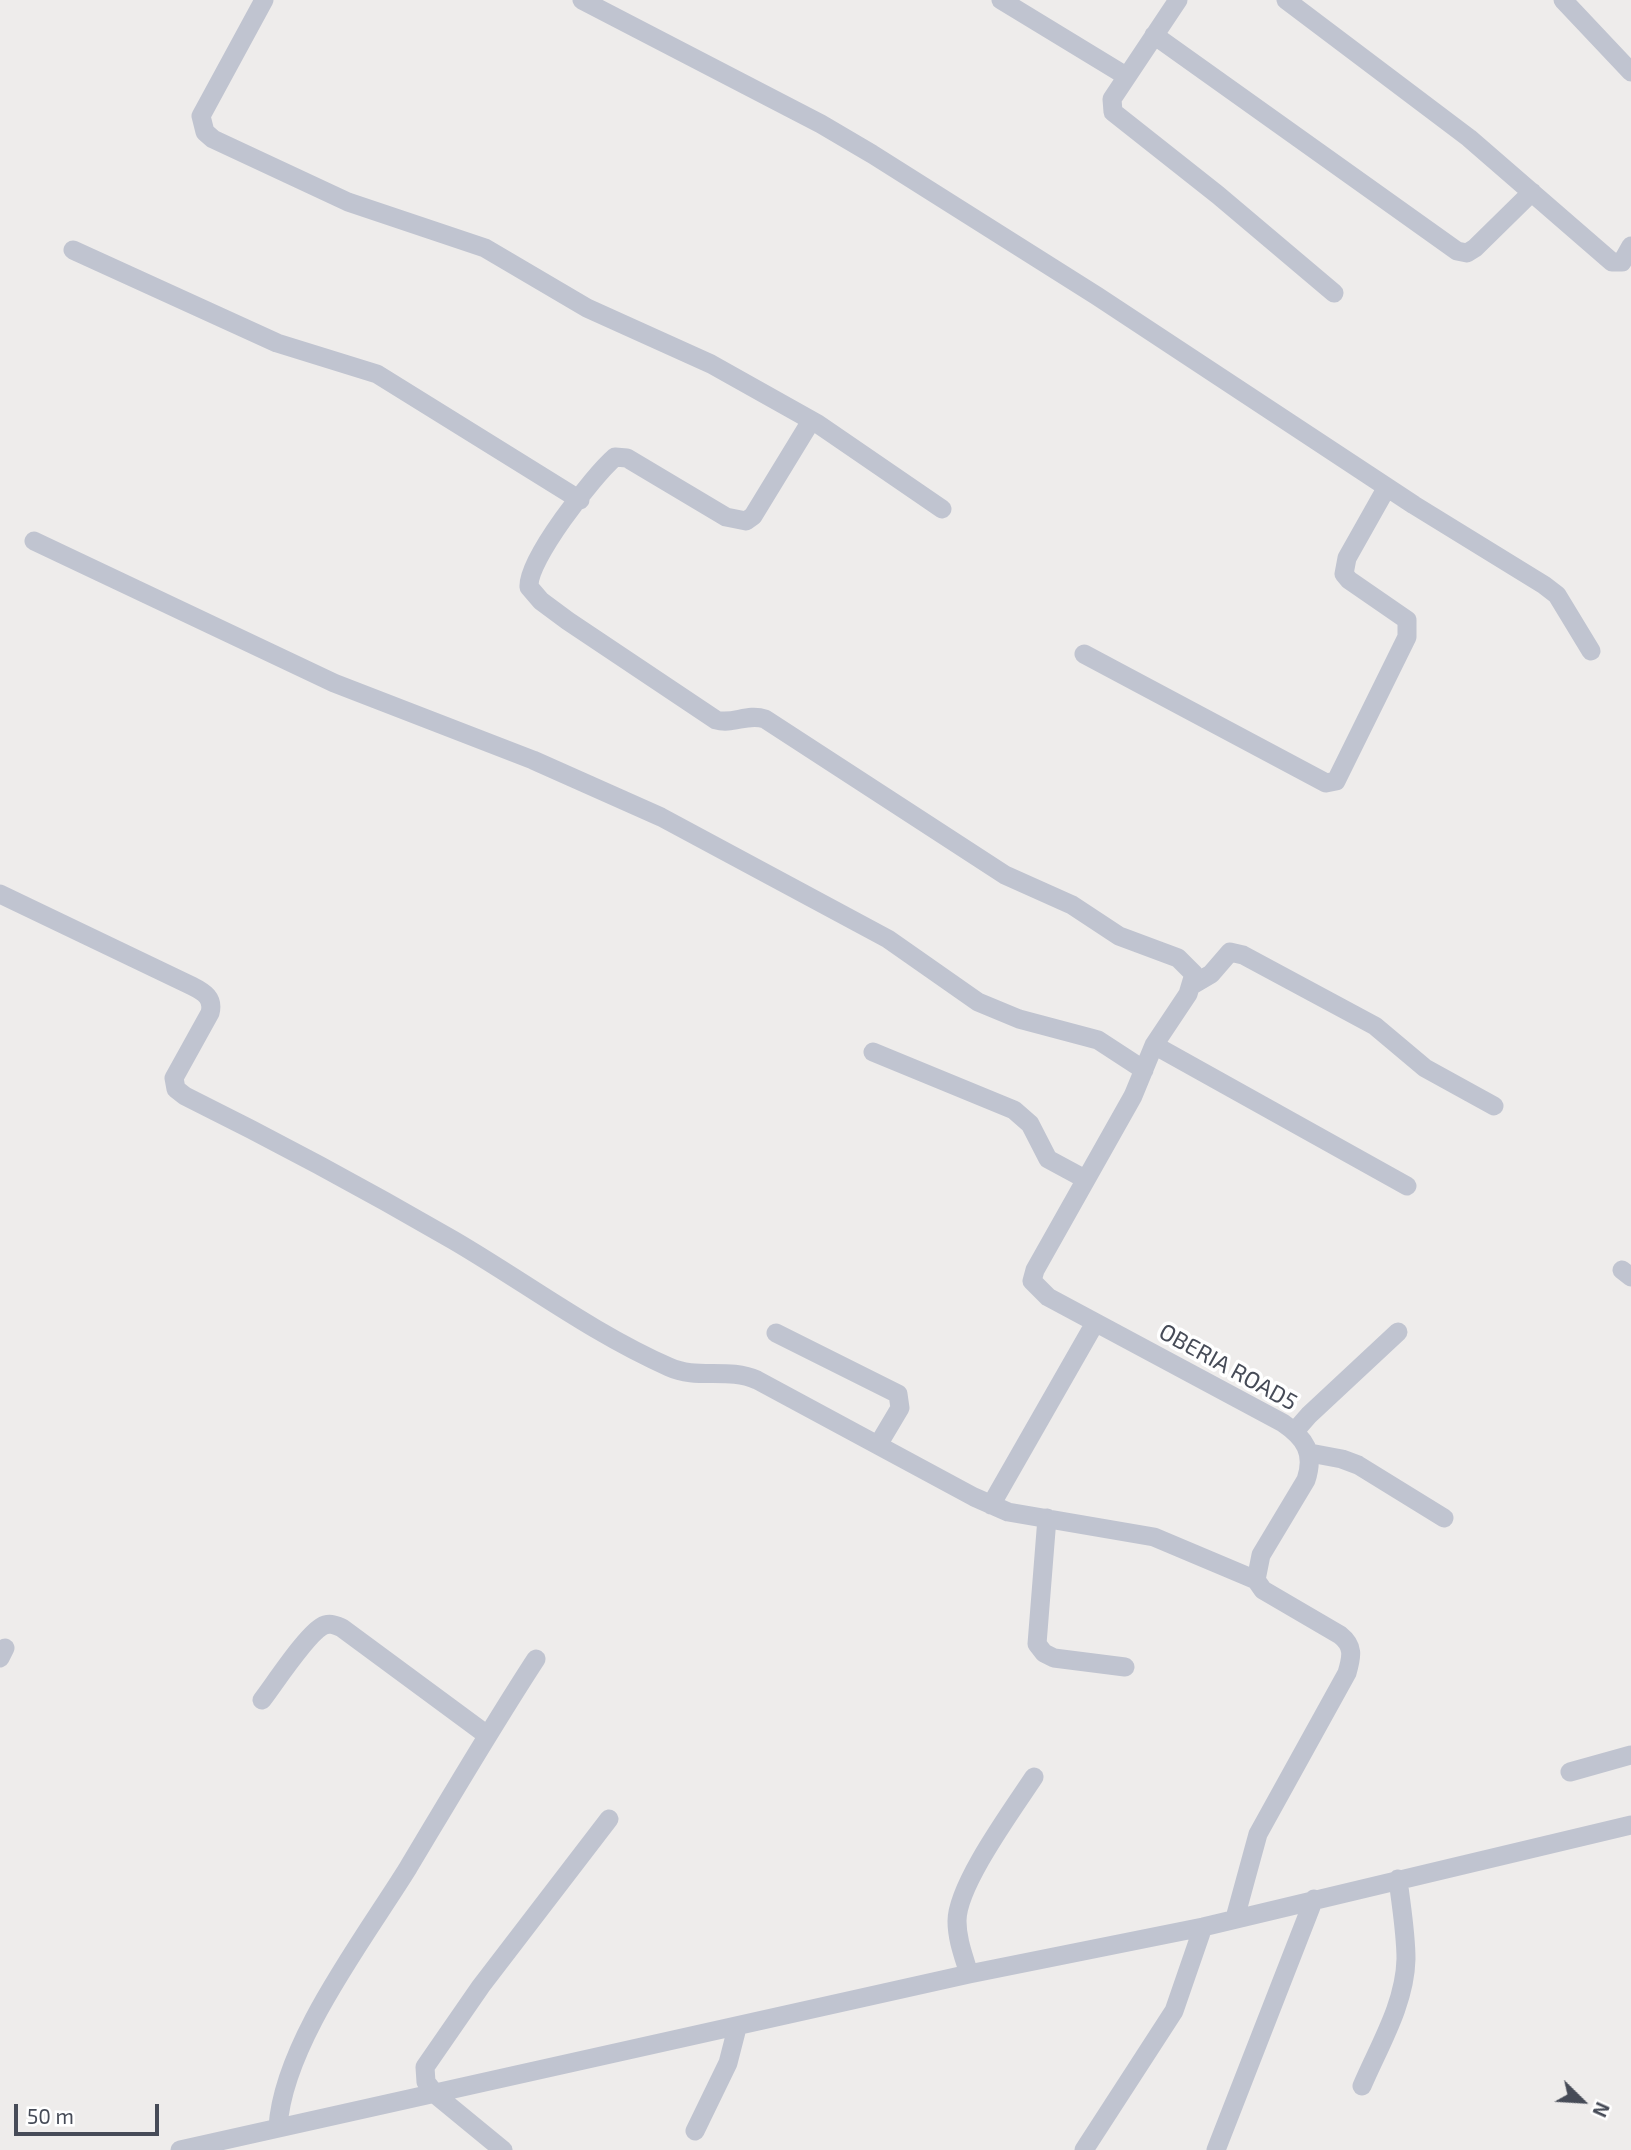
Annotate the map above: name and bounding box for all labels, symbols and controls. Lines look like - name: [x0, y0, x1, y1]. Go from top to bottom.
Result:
- street label: OBERIA ROAD5: [1154, 1318, 1302, 1416]
- north arrow: [1547, 2066, 1617, 2136]
- scale bar: [18, 2090, 163, 2134]
- text: N: [1588, 2099, 1615, 2121]
- text: 50 m: [27, 2103, 74, 2128]

